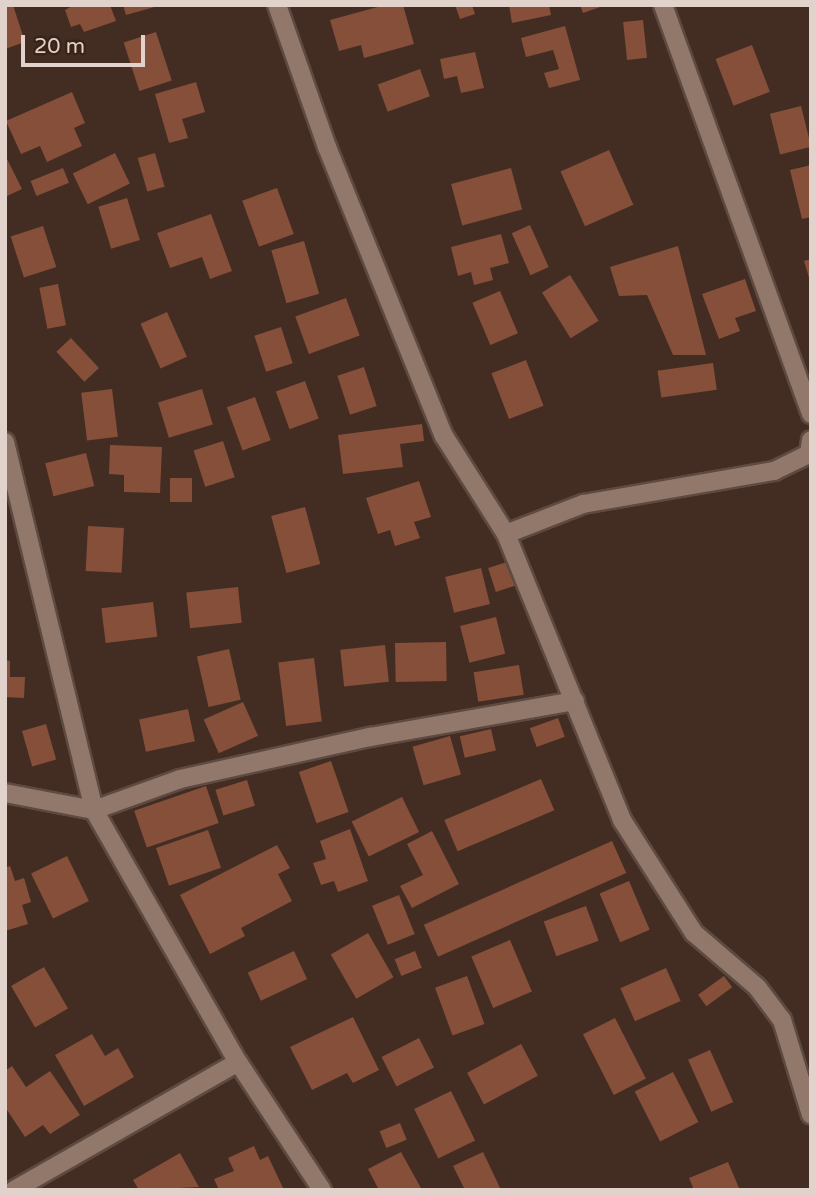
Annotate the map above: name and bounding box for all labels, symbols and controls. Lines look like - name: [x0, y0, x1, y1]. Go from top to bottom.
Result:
- scale bar: [24, 21, 149, 65]
- text: 20 m: [34, 34, 85, 59]

